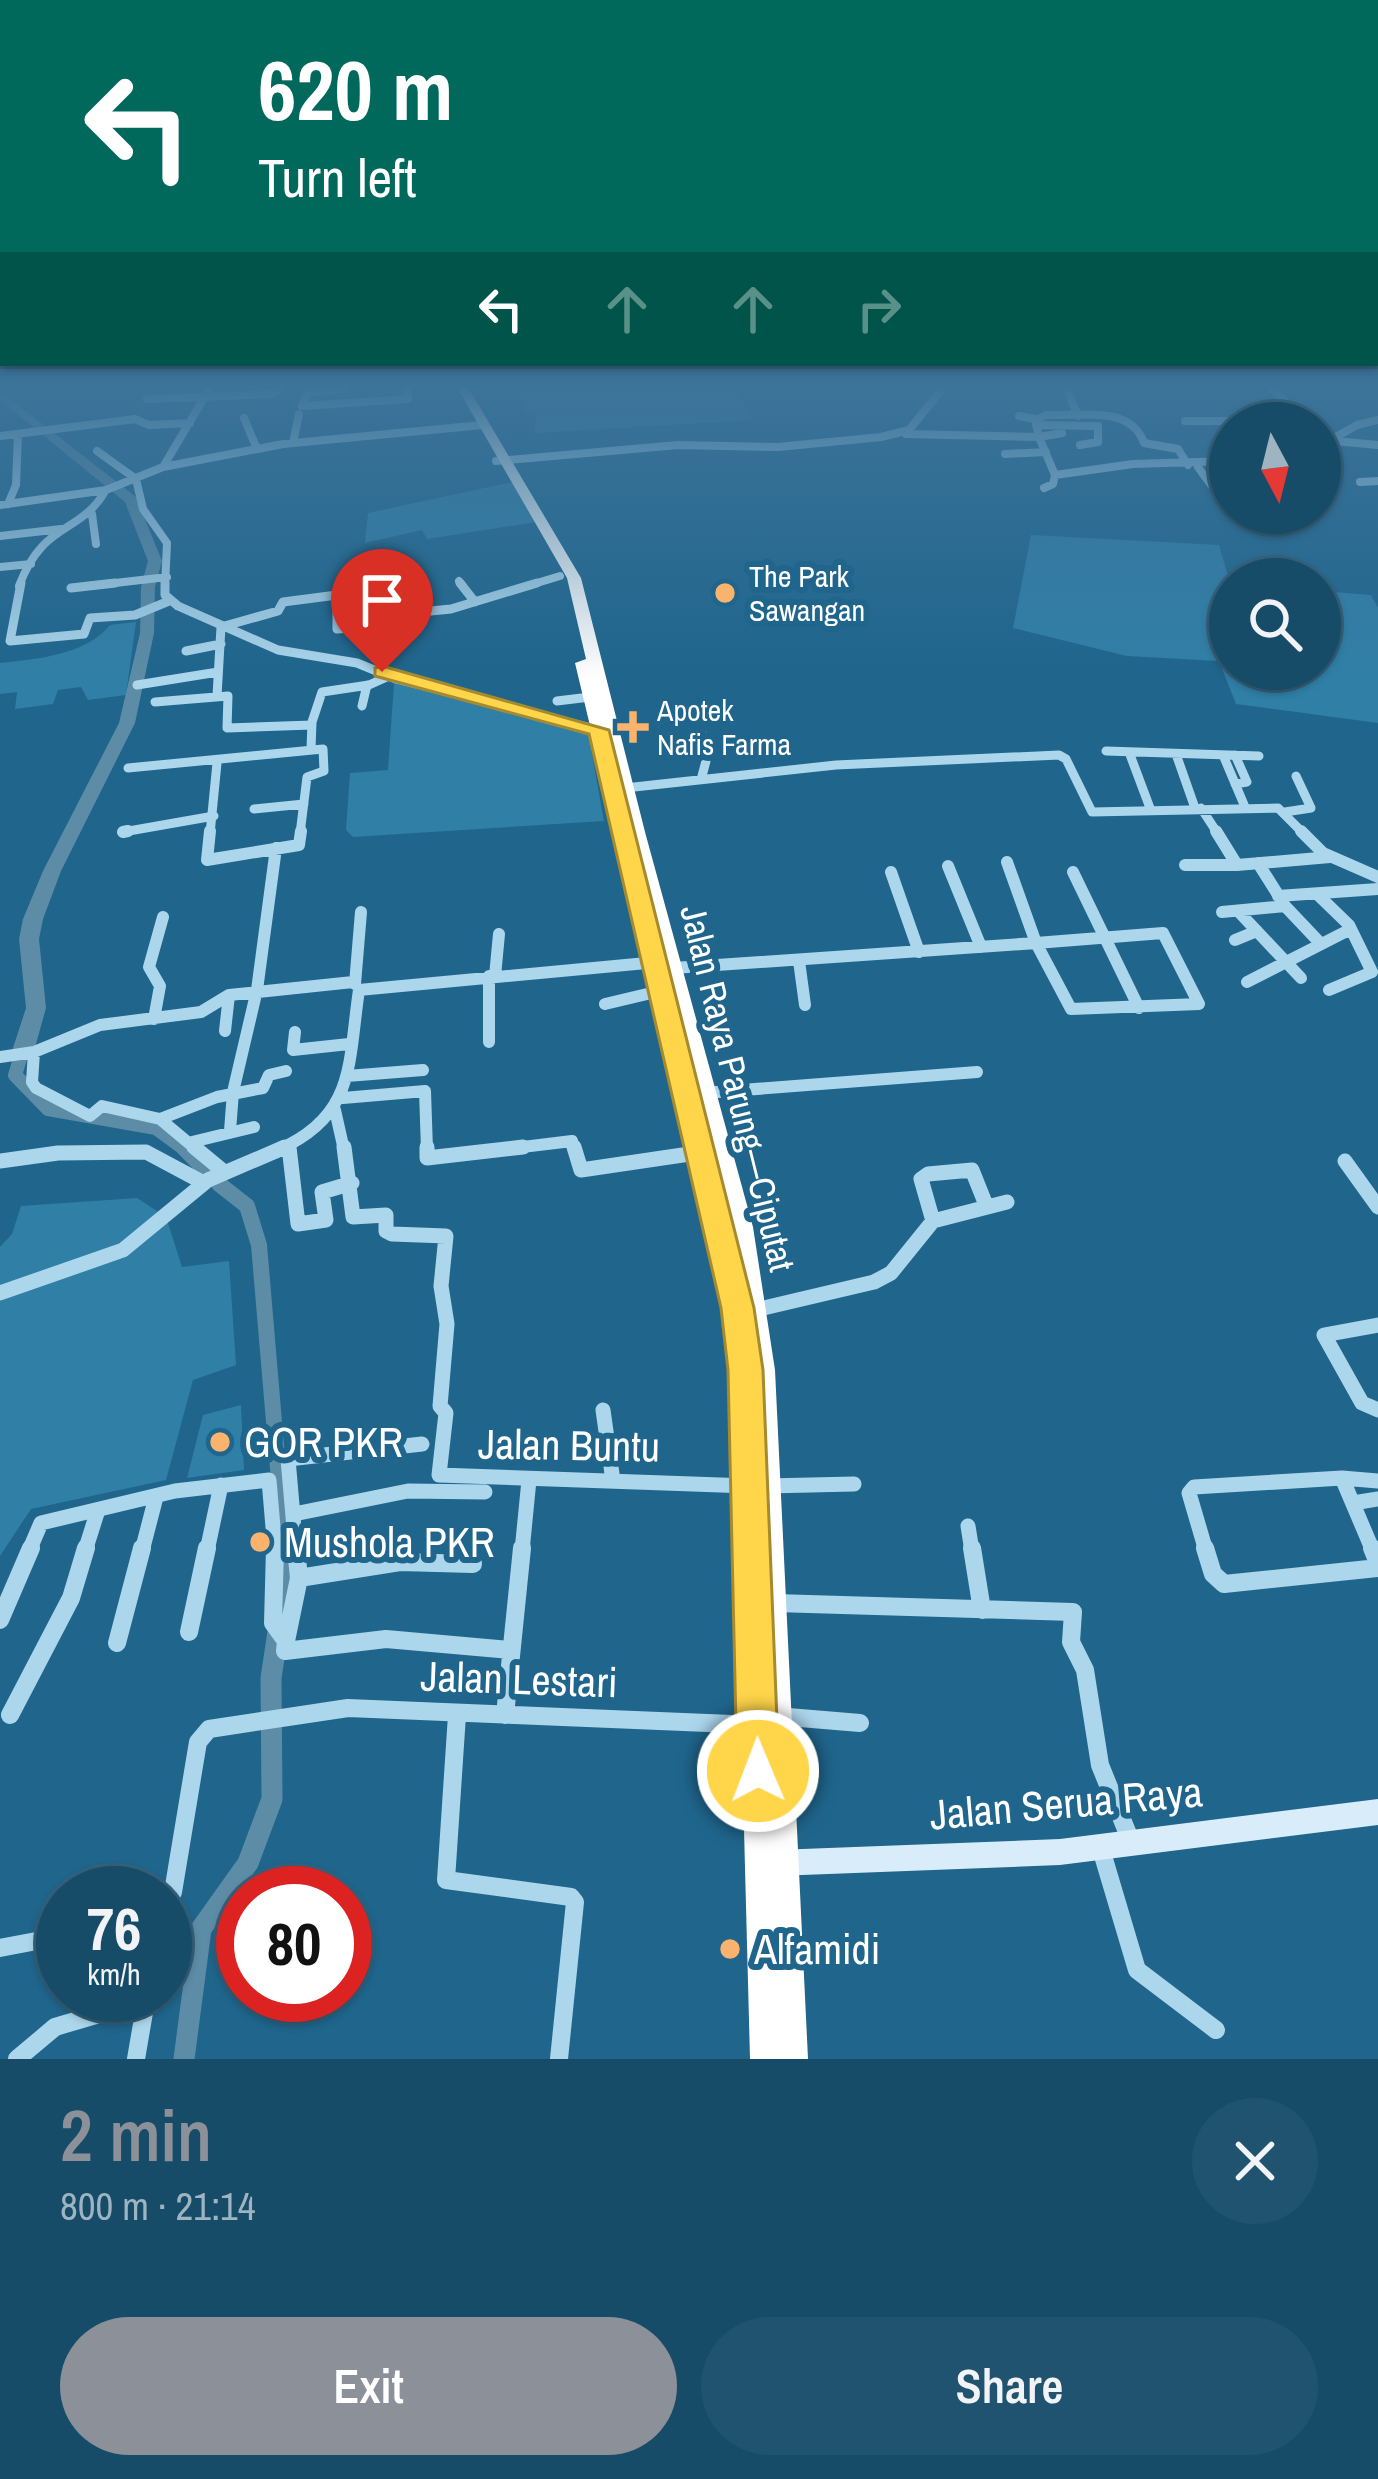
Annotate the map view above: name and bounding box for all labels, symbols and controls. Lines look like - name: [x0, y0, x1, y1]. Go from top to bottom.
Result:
- text: 620 m: [258, 33, 453, 146]
- icon: left: [60, 48, 216, 204]
- text: Turn left: [258, 141, 417, 214]
- icon: left: [468, 276, 534, 342]
- icon: ahead: [594, 276, 660, 342]
- icon: ahead: [720, 276, 786, 342]
- icon: right: [846, 276, 912, 342]
- north arrow: [1209, 402, 1341, 534]
- map controls: [1209, 402, 1341, 690]
- pin: [331, 549, 433, 672]
- place label: The Park Sawangan: [749, 556, 865, 630]
- button: search: [1209, 558, 1341, 690]
- icon: arrive: [349, 567, 415, 633]
- marker: The Park Sawangan: [712, 580, 738, 606]
- place label: Apotek Nafis Farma: [656, 690, 791, 764]
- marker: Apotek Nafis Farma: [620, 714, 646, 740]
- street label: Jalan Raya Parung—Ciputat: [669, 900, 807, 1276]
- place label: GOR PKR: [244, 1414, 403, 1470]
- street label: Jalan Buntu: [478, 1415, 660, 1475]
- marker: GOR PKR: [207, 1429, 233, 1455]
- place label: Mushola PKR: [284, 1514, 495, 1570]
- marker: Mushola PKR: [247, 1529, 273, 1555]
- street label: Jalan Lestari: [419, 1648, 619, 1710]
- position arrow: [695, 1708, 821, 1834]
- street label: Jalan Serua Raya: [927, 1763, 1205, 1843]
- speed limit sign: 80: [216, 1866, 372, 2022]
- text: 76: [87, 1888, 141, 1969]
- place label: Alfamidi: [753, 1921, 880, 1977]
- marker: Alfamidi: [717, 1936, 743, 1962]
- text: km/h: [87, 1954, 141, 1994]
- text: 2 min: [60, 2086, 212, 2183]
- button: close: [1192, 2098, 1318, 2224]
- text: 800 m · 21:14: [60, 2180, 256, 2232]
- button: Exit: [60, 2317, 677, 2455]
- button: Share: [701, 2317, 1318, 2455]

